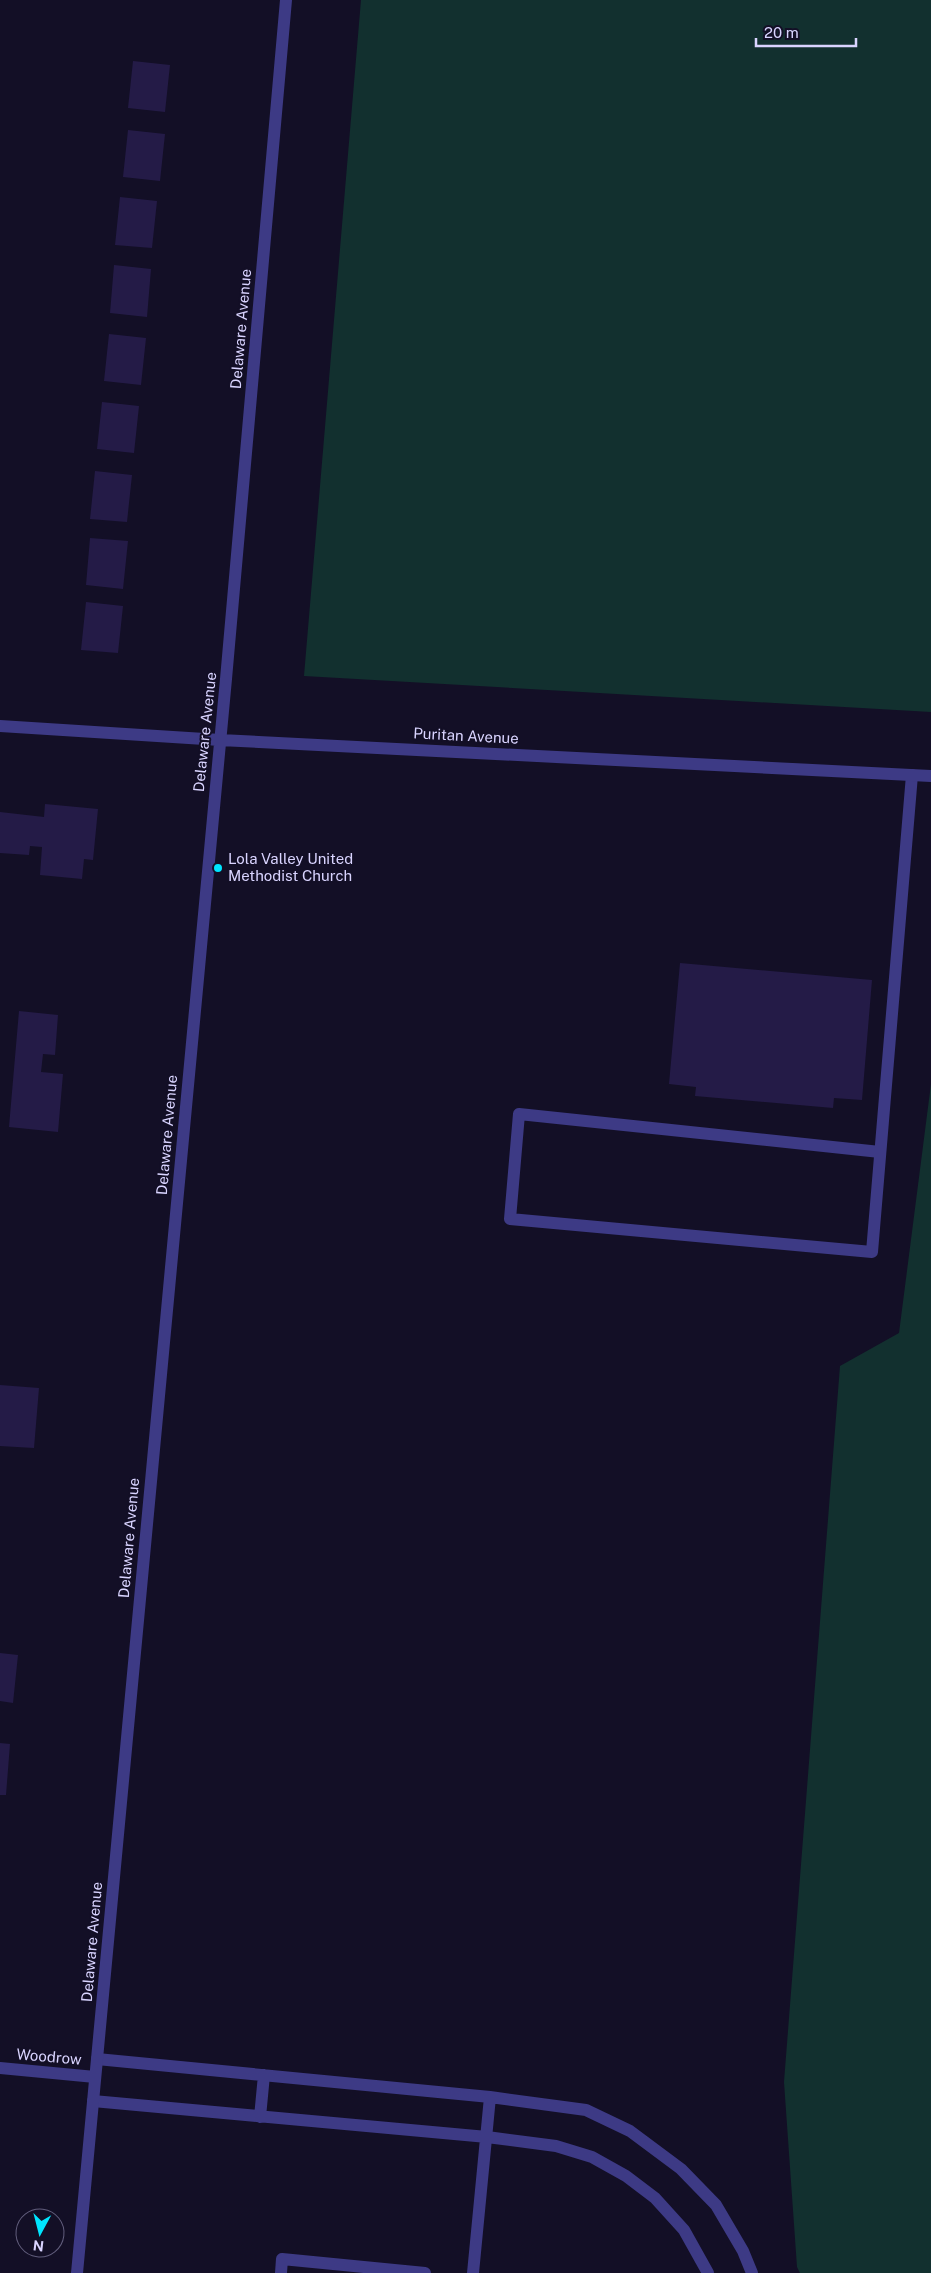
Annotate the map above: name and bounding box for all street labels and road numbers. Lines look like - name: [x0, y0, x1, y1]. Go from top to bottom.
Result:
- street label: Delaware Avenue: [227, 268, 254, 390]
- street label: Delaware Avenue: [190, 671, 219, 793]
- street label: Puritan Avenue: [413, 724, 519, 747]
- street label: Delaware Avenue: [153, 1074, 180, 1196]
- street label: Delaware Avenue: [115, 1477, 142, 1599]
- street label: Delaware Avenue: [78, 1881, 105, 2003]
- street label: Woodrow: [16, 2045, 83, 2068]

